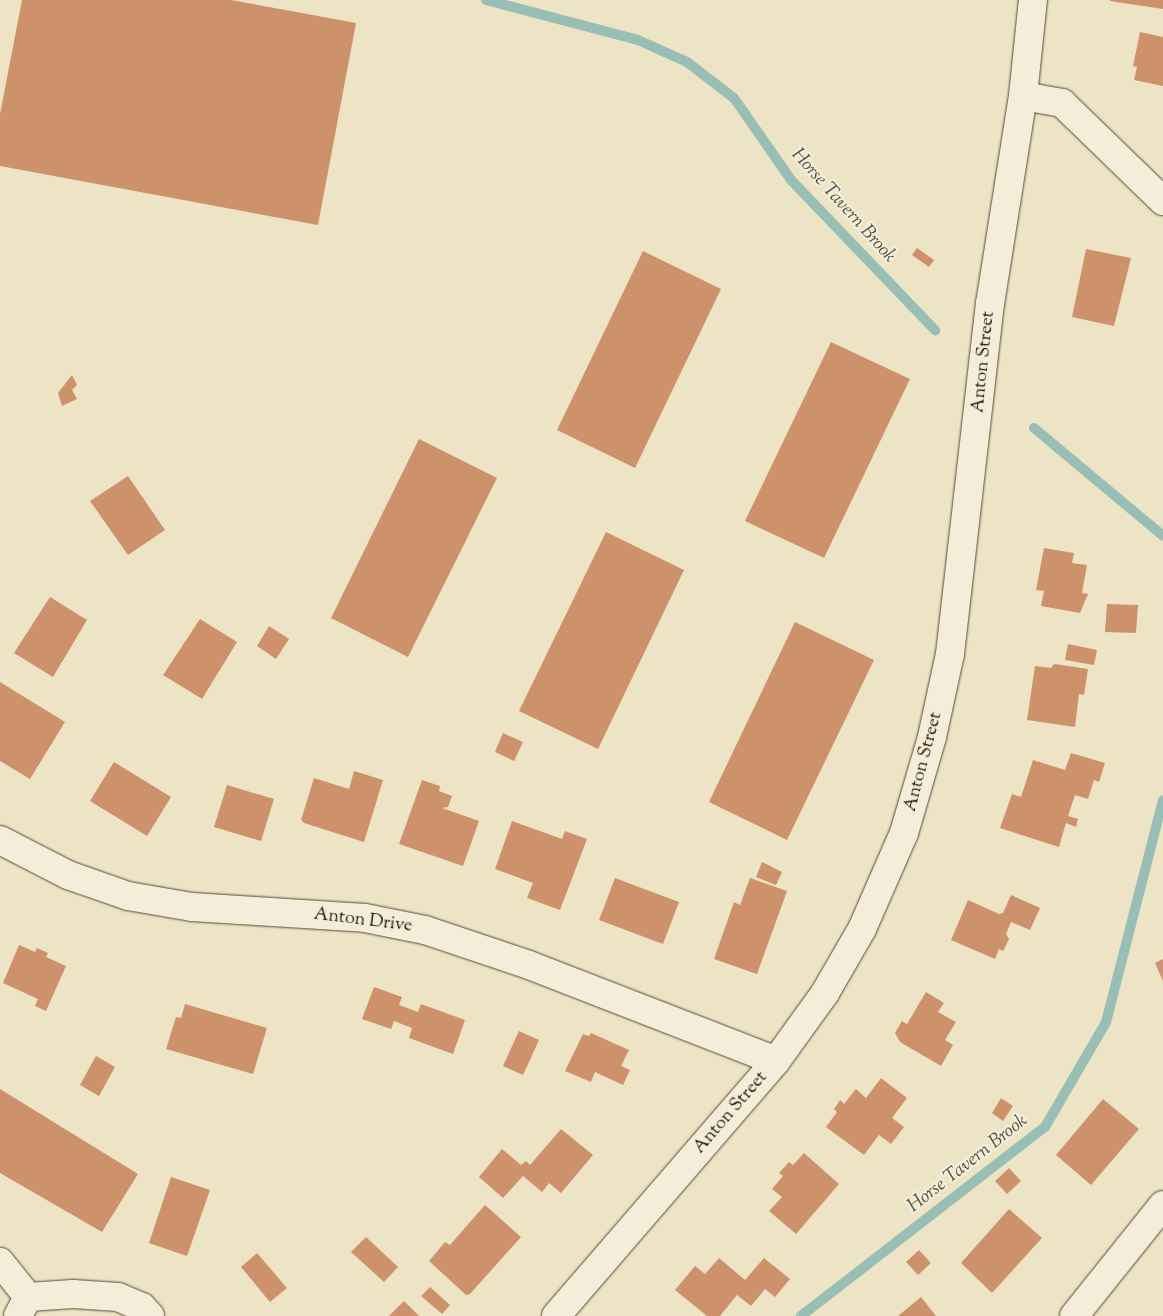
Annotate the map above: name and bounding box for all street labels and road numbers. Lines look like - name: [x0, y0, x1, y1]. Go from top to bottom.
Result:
- street label: Anton Street: [968, 310, 1000, 414]
- street label: Anton Street: [900, 710, 948, 814]
- street label: Anton Drive: [313, 904, 413, 938]
- street label: Anton Street: [689, 1067, 773, 1159]

